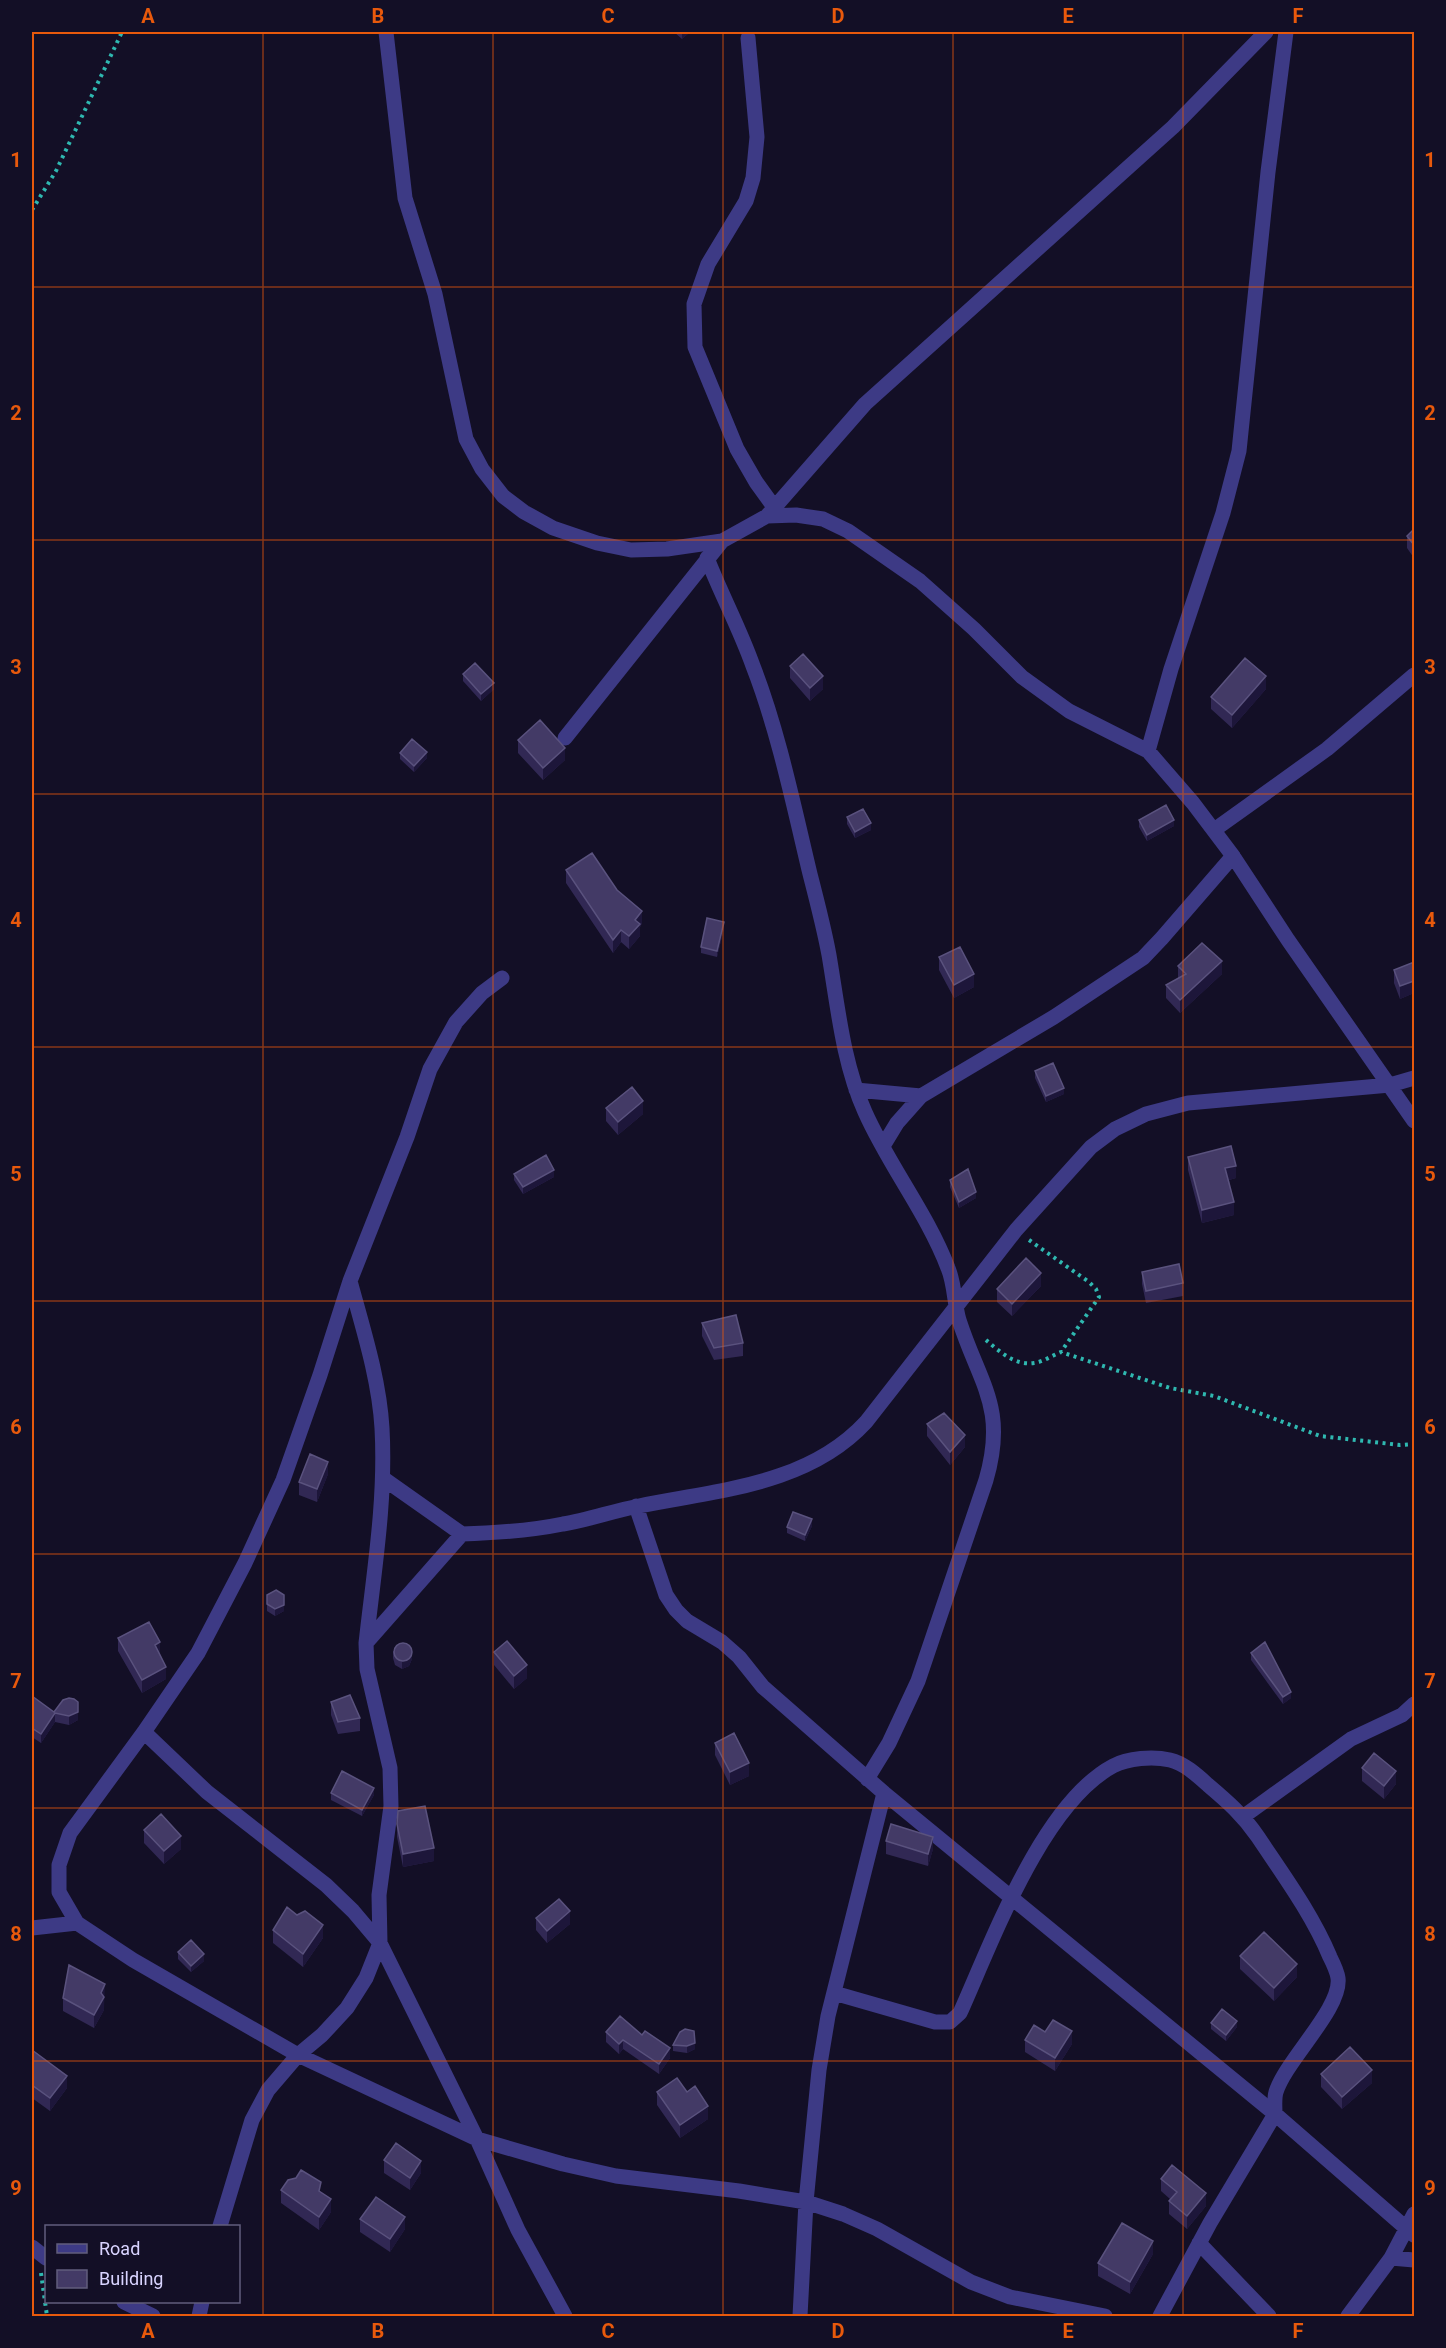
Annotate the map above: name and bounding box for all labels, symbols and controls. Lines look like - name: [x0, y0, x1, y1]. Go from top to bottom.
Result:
- text: A: [141, 4, 155, 28]
- text: B: [372, 4, 384, 28]
- text: C: [601, 4, 615, 28]
- text: D: [832, 4, 845, 28]
- text: E: [1062, 4, 1074, 28]
- text: F: [1293, 4, 1304, 28]
- text: 1: [10, 148, 22, 172]
- text: 1: [1424, 148, 1436, 172]
- text: 2: [10, 401, 22, 425]
- text: 2: [1424, 401, 1436, 425]
- text: 3: [10, 655, 22, 679]
- text: 3: [1424, 655, 1436, 679]
- text: 4: [10, 908, 22, 932]
- text: 4: [1424, 908, 1436, 932]
- text: 5: [10, 1162, 22, 1186]
- text: 5: [1424, 1162, 1436, 1186]
- text: 6: [10, 1415, 22, 1439]
- text: 6: [1424, 1415, 1436, 1439]
- text: 7: [10, 1669, 22, 1693]
- text: 7: [1424, 1669, 1436, 1693]
- text: 8: [10, 1922, 22, 1946]
- text: 8: [1424, 1922, 1436, 1946]
- text: 9: [10, 2176, 22, 2200]
- text: 9: [1424, 2176, 1436, 2200]
- legend: [45, 2225, 240, 2303]
- text: Road: [99, 2238, 140, 2259]
- text: Building: [99, 2268, 163, 2289]
- text: A: [141, 2319, 155, 2343]
- text: B: [372, 2319, 384, 2343]
- text: C: [601, 2319, 615, 2343]
- text: D: [832, 2319, 845, 2343]
- text: E: [1062, 2319, 1074, 2343]
- text: F: [1293, 2319, 1304, 2343]

